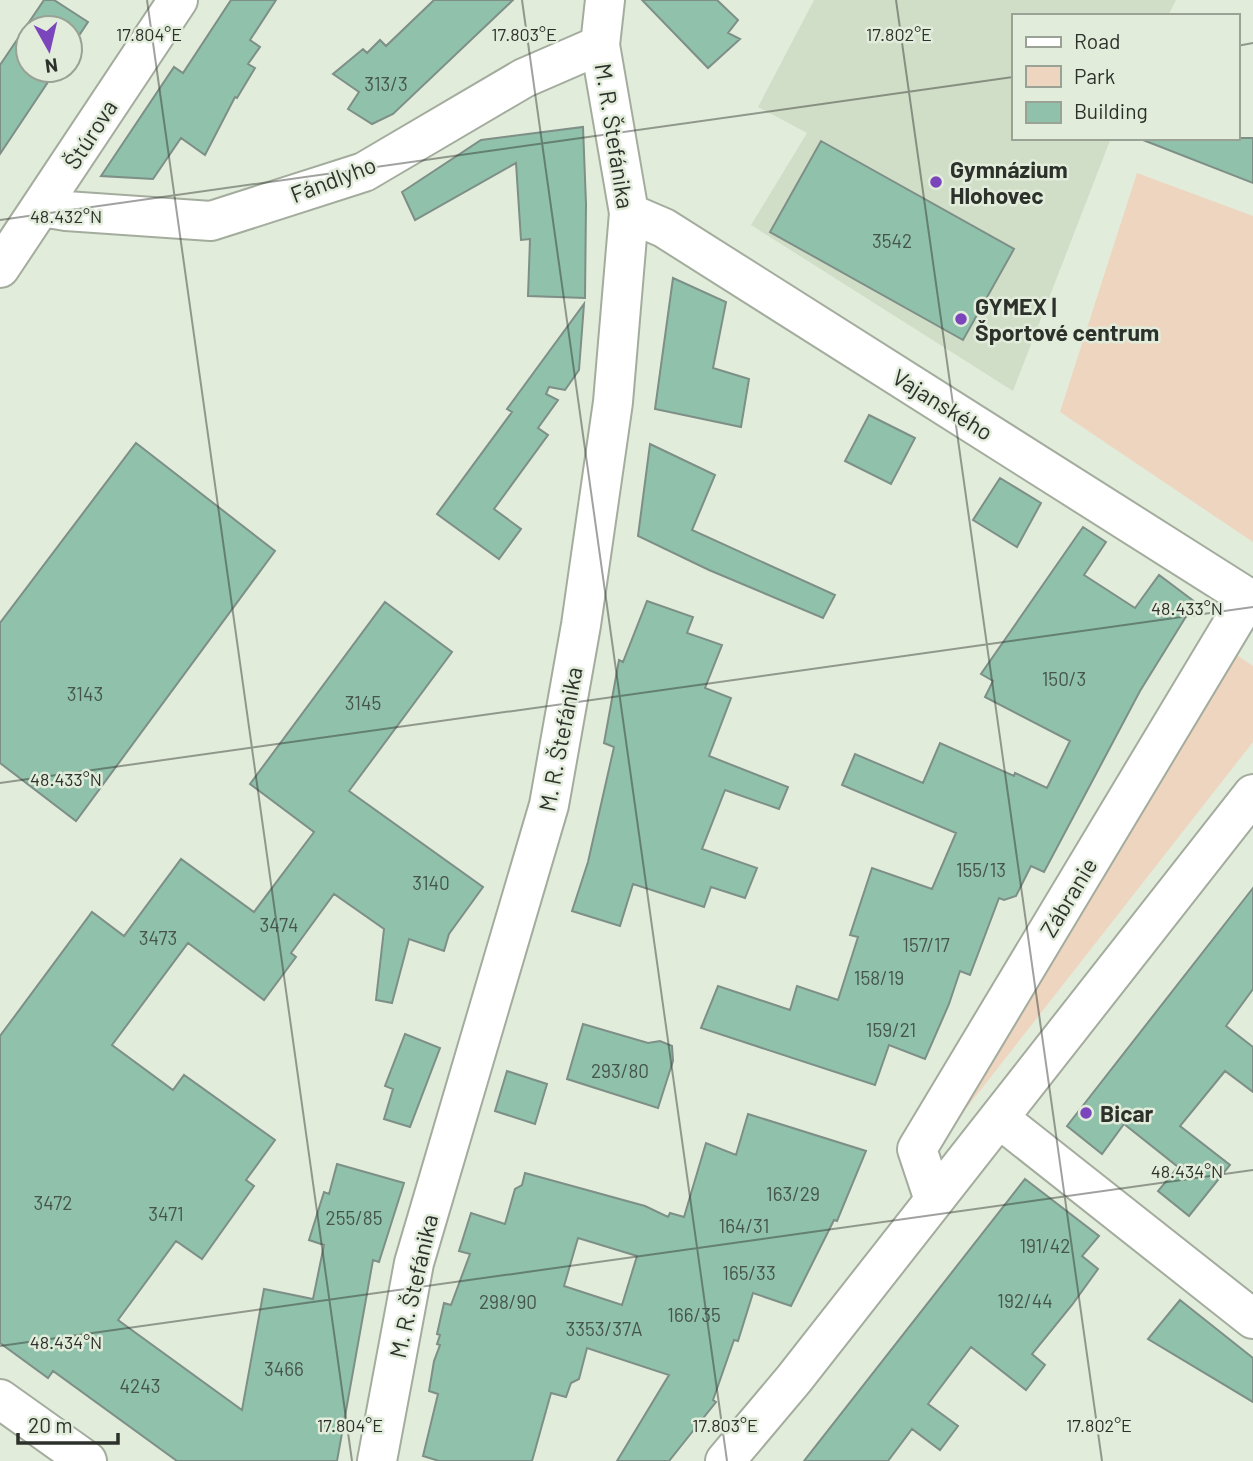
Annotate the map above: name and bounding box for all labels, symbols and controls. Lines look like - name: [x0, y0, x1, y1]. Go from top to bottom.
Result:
- north arrow: [14, 14, 84, 84]
- legend: [1012, 14, 1239, 140]
- text: 17.804°E: [116, 23, 182, 45]
- text: 17.803°E: [491, 23, 557, 45]
- text: 17.802°E: [866, 23, 932, 45]
- text: Road: [1074, 28, 1120, 53]
- text: N: [44, 54, 59, 79]
- street label: M. R. Štefánika: [590, 61, 640, 211]
- text: Park: [1074, 63, 1115, 88]
- house number: 313/3: [364, 72, 408, 95]
- street label: Štúrova: [57, 94, 123, 174]
- text: Building: [1074, 98, 1148, 123]
- street label: Fándlyho: [286, 150, 380, 208]
- place label: Gymnázium Hlohovec: [950, 155, 1068, 209]
- marker: Gymnázium Hlohovec: [928, 174, 944, 190]
- text: 48.432°N: [30, 205, 102, 227]
- house number: 3542: [872, 229, 912, 252]
- place label: GYMEX | Športové centrum: [975, 292, 1159, 346]
- marker: GYMEX | Športové centrum: [953, 311, 969, 327]
- street label: Vajanského: [888, 362, 998, 446]
- text: 48.433°N: [1151, 597, 1223, 619]
- street label: M. R. Štefánika: [532, 664, 588, 814]
- house number: 150/3: [1042, 667, 1086, 690]
- house number: 3143: [67, 682, 103, 705]
- house number: 3145: [345, 691, 381, 714]
- text: 48.433°N: [30, 768, 102, 790]
- street label: Zábranie: [1033, 852, 1103, 942]
- house number: 155/13: [956, 858, 1006, 881]
- house number: 3140: [412, 871, 450, 894]
- house number: 3474: [259, 913, 299, 936]
- house number: 3473: [139, 926, 177, 949]
- house number: 157/17: [902, 933, 950, 956]
- house number: 158/19: [854, 966, 904, 989]
- house number: 159/21: [866, 1018, 916, 1041]
- house number: 293/80: [591, 1059, 649, 1082]
- place label: Bicar: [1100, 1099, 1154, 1127]
- marker: Bicar: [1078, 1105, 1094, 1121]
- text: 48.434°N: [1151, 1160, 1223, 1182]
- house number: 163/29: [766, 1182, 820, 1205]
- house number: 3472: [34, 1191, 72, 1214]
- house number: 3471: [148, 1202, 184, 1225]
- house number: 255/85: [326, 1206, 382, 1229]
- street label: M. R. Štefánika: [383, 1211, 443, 1361]
- house number: 164/31: [719, 1214, 769, 1237]
- house number: 191/42: [1019, 1234, 1071, 1257]
- house number: 165/33: [722, 1261, 776, 1284]
- house number: 192/44: [997, 1289, 1053, 1312]
- house number: 298/90: [479, 1290, 537, 1313]
- house number: 166/35: [667, 1303, 721, 1326]
- house number: 3353/37A: [565, 1317, 643, 1340]
- text: 48.434°N: [30, 1331, 102, 1353]
- house number: 3466: [264, 1357, 304, 1380]
- house number: 4243: [120, 1374, 160, 1397]
- scale bar: [18, 1402, 117, 1446]
- text: 20 m: [28, 1412, 73, 1437]
- text: 17.804°E: [317, 1414, 383, 1436]
- text: 17.803°E: [692, 1414, 758, 1436]
- text: 17.802°E: [1066, 1414, 1132, 1436]

